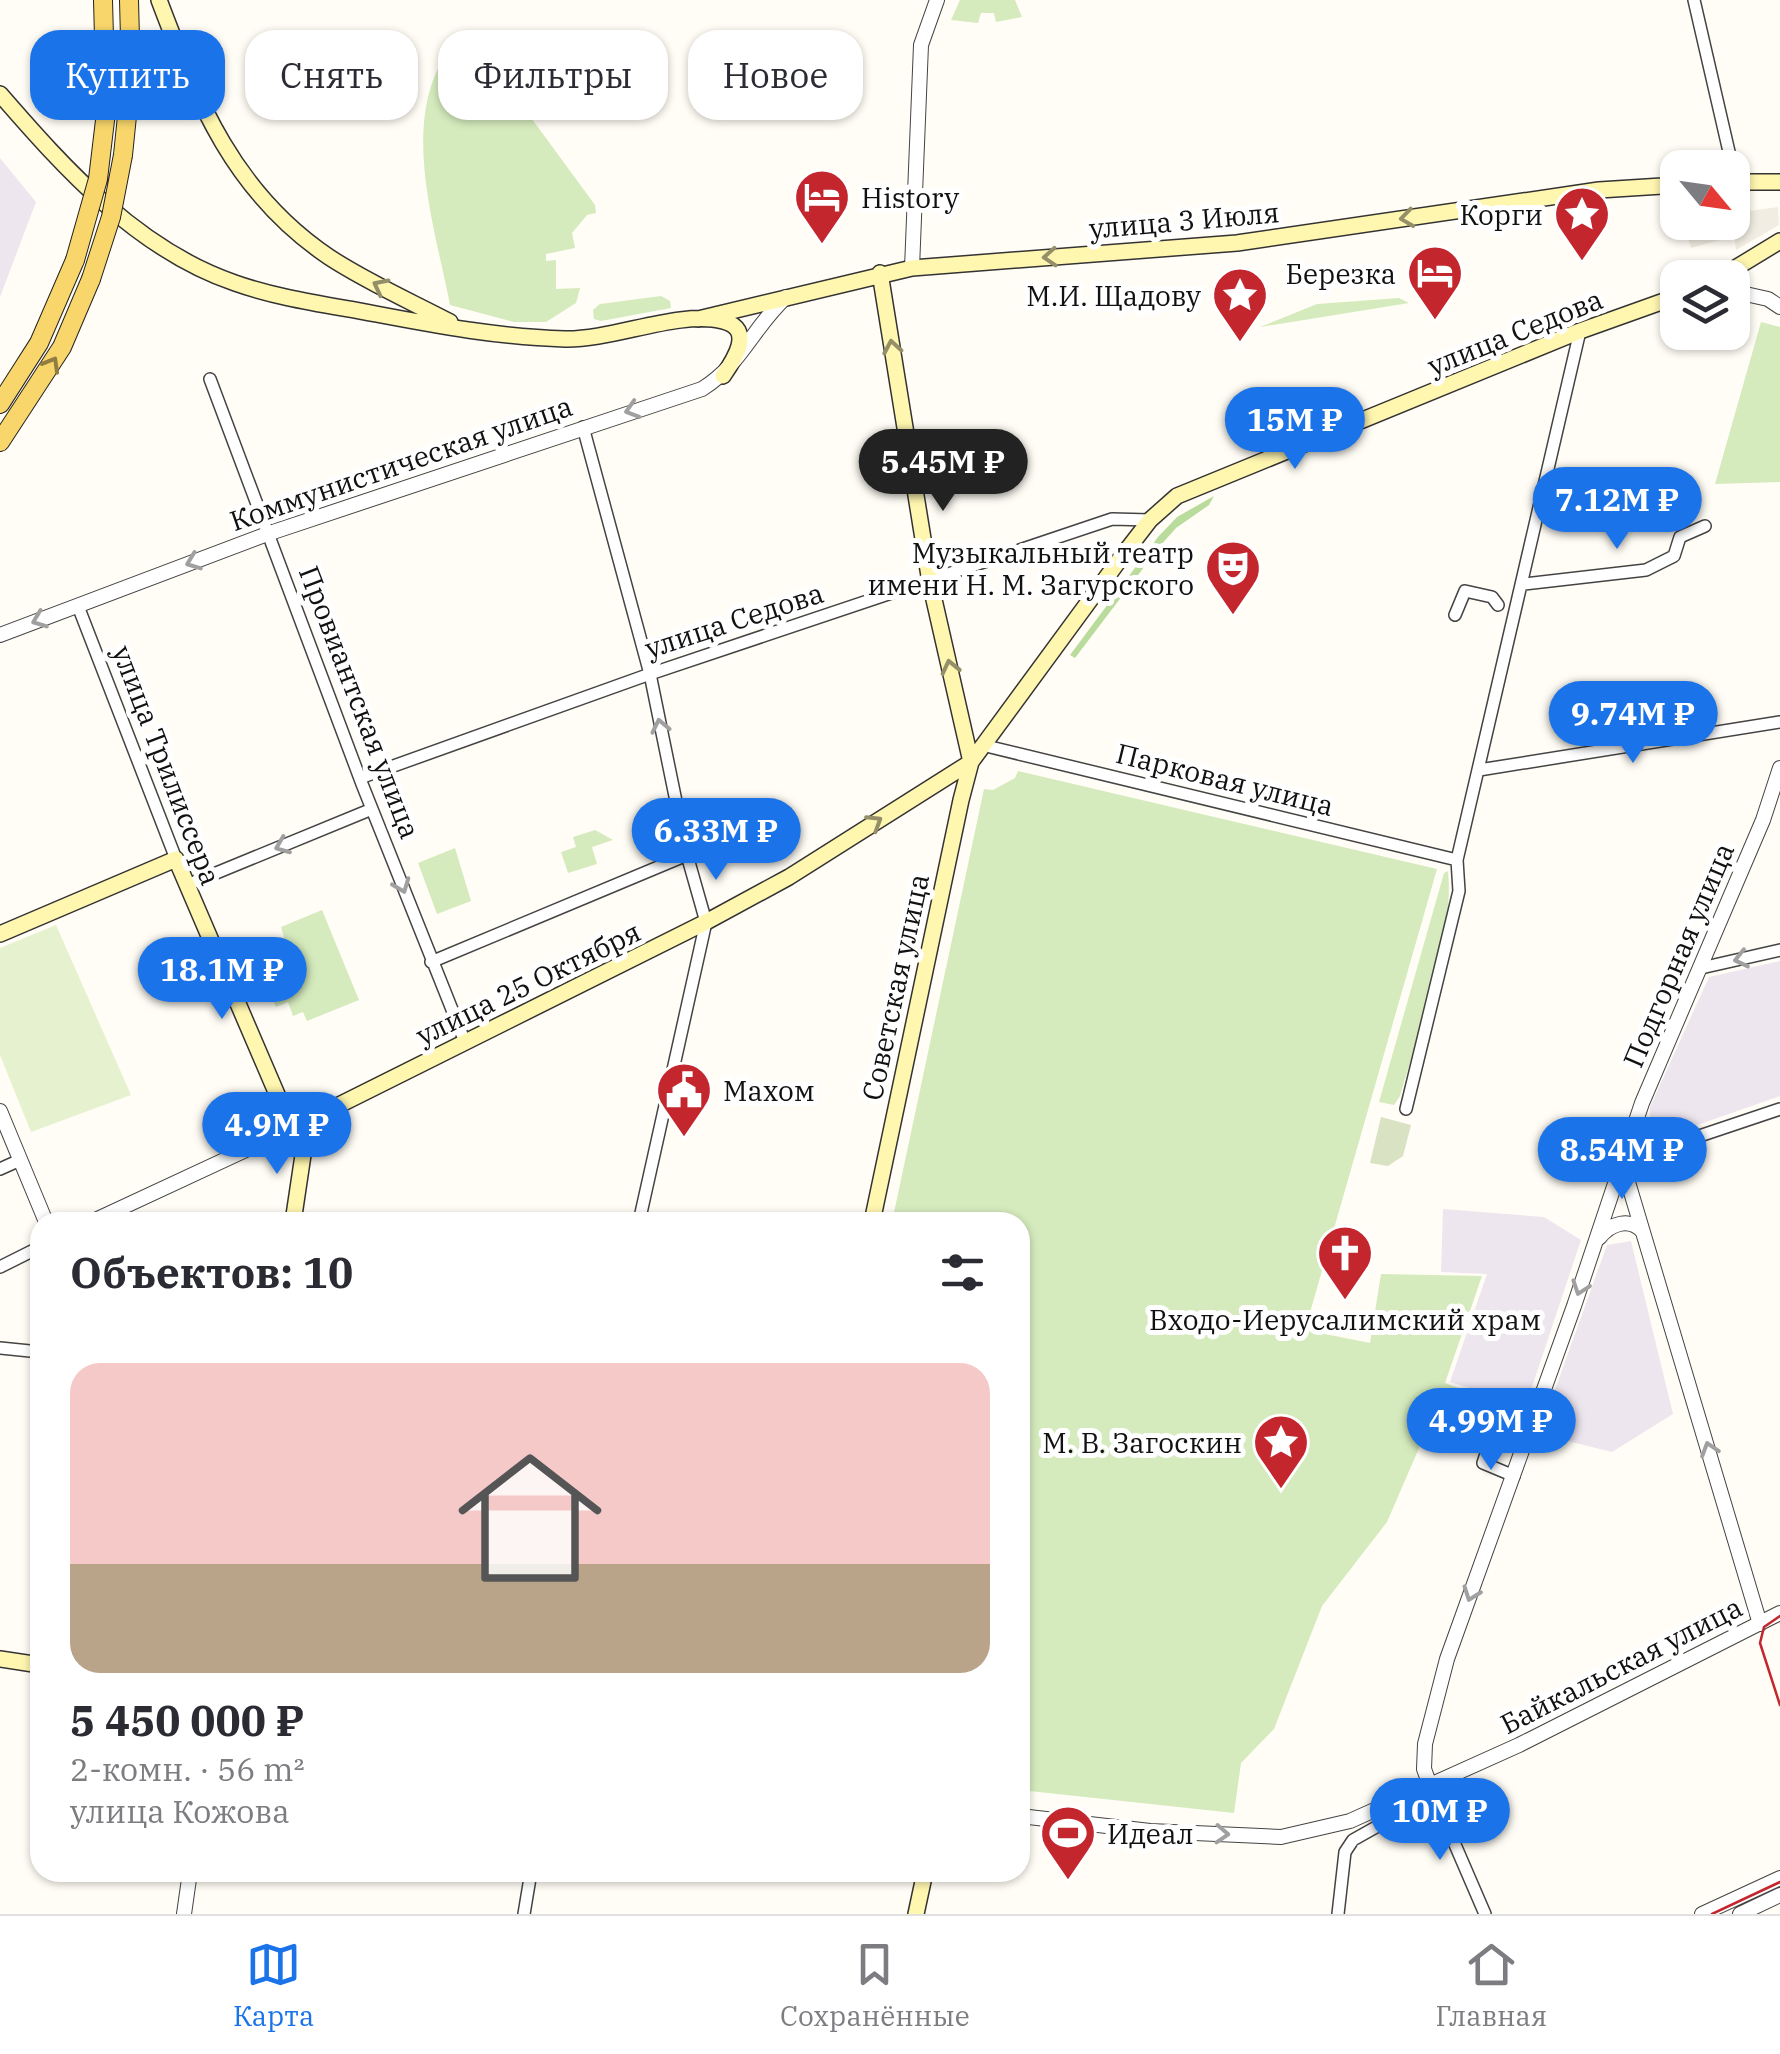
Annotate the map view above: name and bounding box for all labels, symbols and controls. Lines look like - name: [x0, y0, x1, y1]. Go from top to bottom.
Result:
- chip: Купить: [30, 30, 225, 120]
- chip: Снять: [245, 30, 418, 120]
- chip: Фильтры: [438, 30, 668, 120]
- chip: Новое: [688, 30, 863, 120]
- north arrow: [1660, 150, 1750, 240]
- map controls: [1660, 150, 1750, 350]
- hotel icon: History: [792, 167, 852, 246]
- place label: History: [861, 179, 959, 216]
- place icon: Корги: [1552, 184, 1612, 263]
- street label: улица 3 Июля: [1087, 193, 1281, 247]
- place label: Корги: [1460, 196, 1543, 233]
- one-way arrow: [1399, 207, 1416, 228]
- hotel icon: Березка: [1405, 243, 1465, 322]
- one-way arrow: [1041, 246, 1057, 267]
- place label: Березка: [1286, 255, 1396, 292]
- button: layers: [1660, 260, 1750, 350]
- place icon: М.И. Щадову: [1210, 265, 1270, 344]
- place label: М.И. Щадову: [1026, 277, 1201, 314]
- one-way arrow: [373, 279, 391, 298]
- street label: улица Седова: [1422, 280, 1608, 384]
- one-way arrow: [882, 339, 903, 355]
- one-way arrow: [40, 357, 59, 375]
- street label: Коммунистическая улица: [225, 387, 577, 539]
- pin: 15M ₽: [1225, 387, 1365, 472]
- text: 15M ₽: [1247, 398, 1343, 440]
- one-way arrow: [624, 399, 641, 419]
- pin: 5.45M ₽: [851, 429, 1035, 514]
- text: 5.45M ₽: [881, 440, 1005, 482]
- pin: 7.12M ₽: [1525, 467, 1709, 552]
- text: 7.12M ₽: [1555, 478, 1679, 520]
- place label: Музыкальный театр имени Н. М. Загурского: [867, 534, 1194, 603]
- theatre icon: Музыкальный театр имени Н. М. Загурского: [1203, 538, 1263, 617]
- one-way arrow: [185, 551, 202, 571]
- street label: Провиантская улица: [291, 560, 429, 844]
- street label: улица Седова: [640, 574, 828, 666]
- one-way arrow: [31, 609, 49, 629]
- street label: улица Трилиссера: [104, 640, 230, 890]
- one-way arrow: [941, 659, 962, 676]
- pin: 9.74M ₽: [1541, 681, 1725, 766]
- text: 9.74M ₽: [1571, 692, 1695, 734]
- one-way arrow: [651, 717, 672, 734]
- street label: Парковая улица: [1112, 734, 1338, 824]
- pin: 6.33M ₽: [624, 798, 808, 883]
- text: 6.33M ₽: [654, 809, 778, 851]
- one-way arrow: [864, 816, 882, 835]
- one-way arrow: [274, 834, 292, 854]
- street label: Подгорная улица: [1614, 837, 1742, 1073]
- street label: Советская улица: [853, 870, 937, 1104]
- one-way arrow: [390, 877, 411, 894]
- street label: улица 25 Октября: [410, 913, 646, 1053]
- pin: 18.1M ₽: [130, 937, 314, 1022]
- one-way arrow: [1733, 947, 1750, 968]
- text: 18.1M ₽: [160, 948, 284, 990]
- public building icon: Махом: [654, 1060, 714, 1139]
- place label: Махом: [723, 1072, 815, 1109]
- pin: 4.9M ₽: [196, 1092, 358, 1177]
- text: 4.9M ₽: [224, 1103, 330, 1145]
- pin: 8.54M ₽: [1530, 1117, 1714, 1202]
- text: 8.54M ₽: [1560, 1128, 1684, 1170]
- church icon: Входо-Иерусалимский храм: [1315, 1223, 1375, 1302]
- text: Объектов: 10: [70, 1245, 353, 1300]
- icon: filters: [935, 1245, 990, 1300]
- one-way arrow: [1571, 1278, 1592, 1295]
- place label: Входо-Иерусалимский храм: [1149, 1301, 1541, 1338]
- pin: 4.99M ₽: [1399, 1388, 1583, 1473]
- text: 4.99M ₽: [1429, 1399, 1553, 1441]
- place icon: М. В. Загоскин: [1251, 1412, 1311, 1491]
- place label: М. В. Загоскин: [1042, 1424, 1242, 1461]
- icon: home: [440, 1428, 620, 1608]
- one-way arrow: [1700, 1441, 1721, 1458]
- one-way arrow: [1462, 1584, 1483, 1601]
- street label: Байкальская улица: [1494, 1588, 1748, 1742]
- text: 5 450 000 ₽: [70, 1693, 304, 1748]
- text: 2-комн. · 56 m²: [70, 1748, 304, 1790]
- pin: 10M ₽: [1370, 1778, 1510, 1863]
- text: 10M ₽: [1392, 1789, 1488, 1831]
- text: улица Кожова: [70, 1790, 290, 1832]
- sports icon: Идеал: [1038, 1803, 1098, 1882]
- place label: Идеал: [1107, 1815, 1194, 1852]
- one-way arrow: [1214, 1823, 1230, 1844]
- tab: Карта: [233, 1937, 314, 2034]
- tab: Сохранённые: [780, 1937, 970, 2034]
- tab: Главная: [1436, 1937, 1547, 2034]

